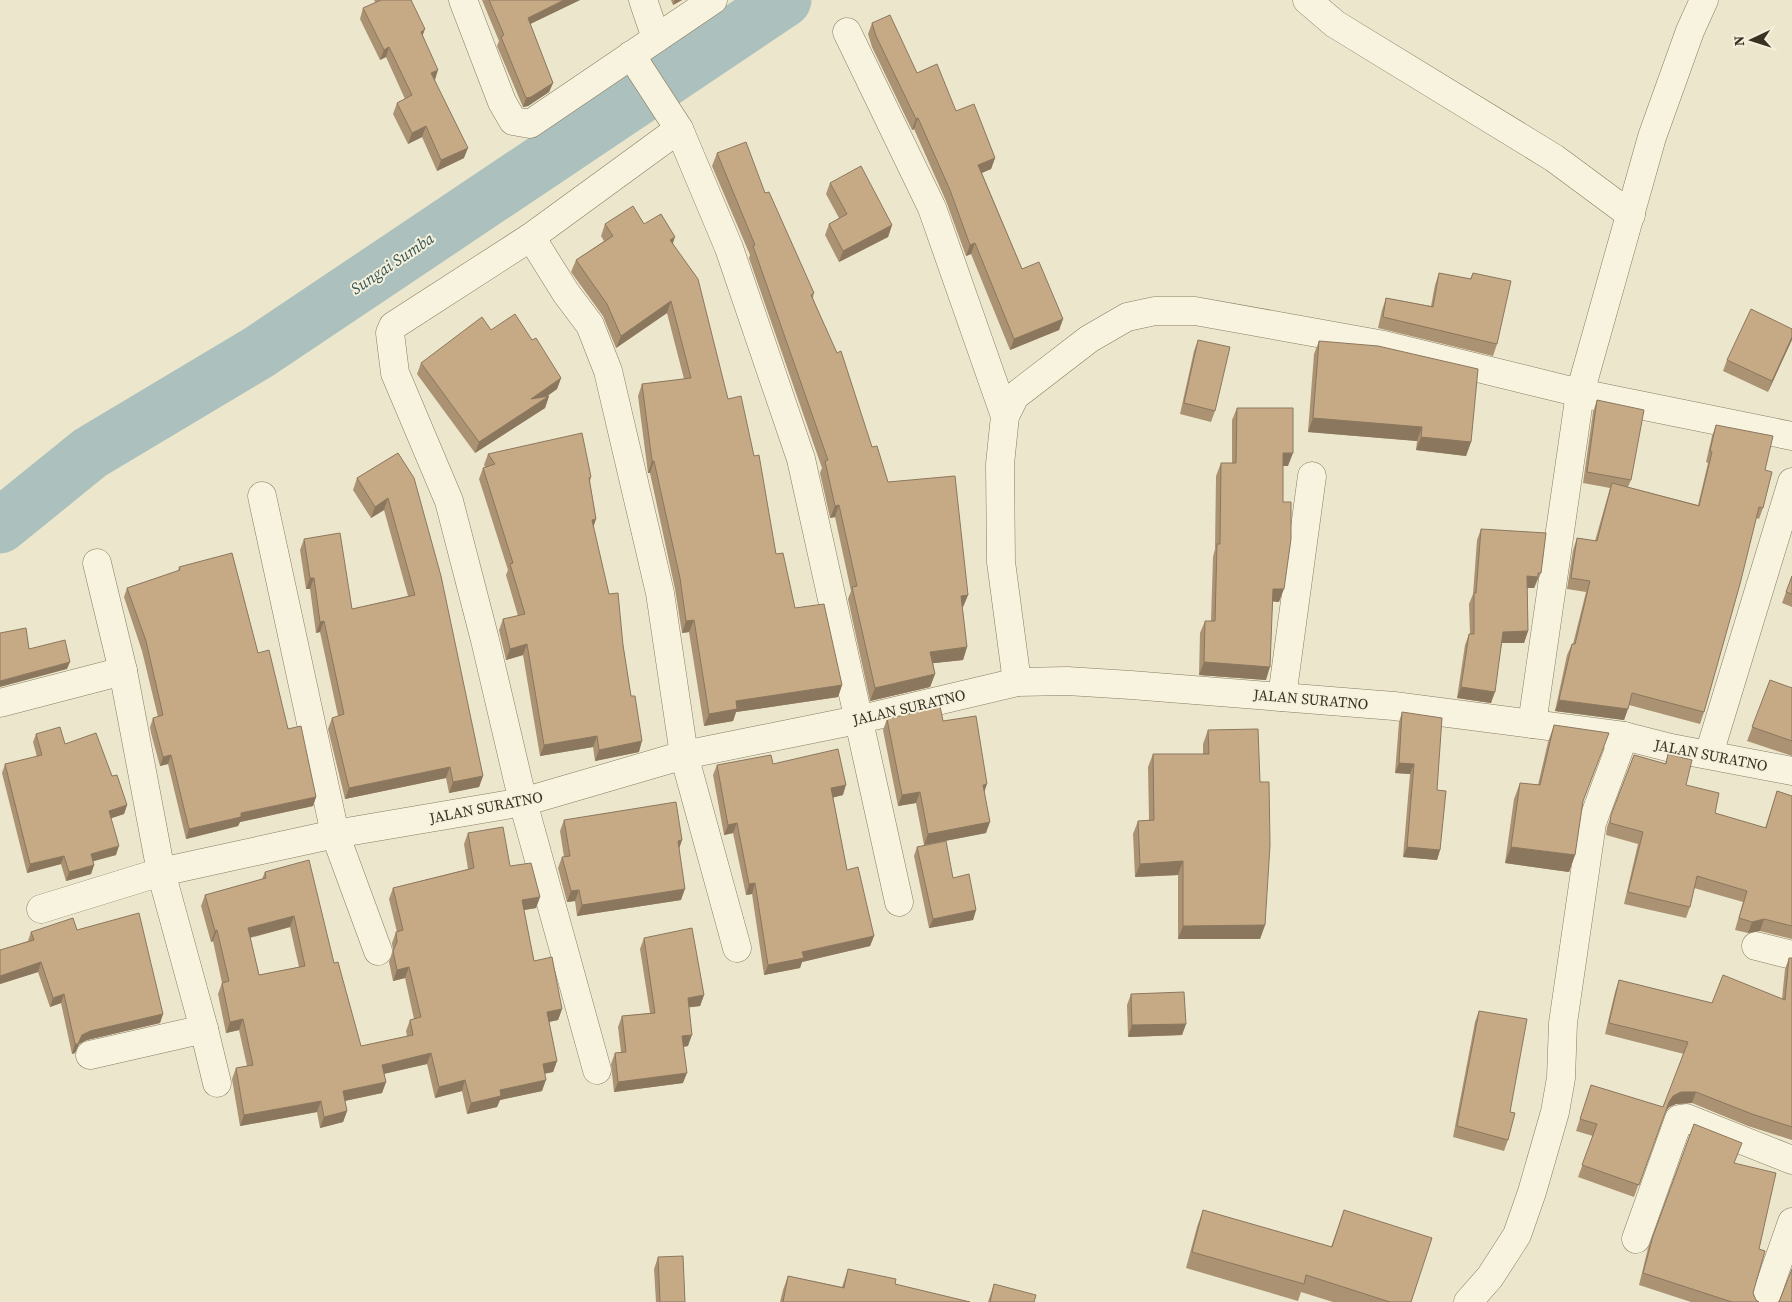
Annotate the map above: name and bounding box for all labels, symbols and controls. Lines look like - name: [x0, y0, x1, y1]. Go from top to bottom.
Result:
- north arrow: [1727, 15, 1777, 65]
- text: N: [1729, 35, 1749, 47]
- water label: Sungai Sumba: [346, 227, 439, 299]
- street label: JALAN SURATNO: [1252, 683, 1369, 714]
- street label: JALAN SURATNO: [850, 684, 968, 730]
- street label: JALAN SURATNO: [1651, 734, 1770, 776]
- street label: JALAN SURATNO: [426, 786, 545, 828]

